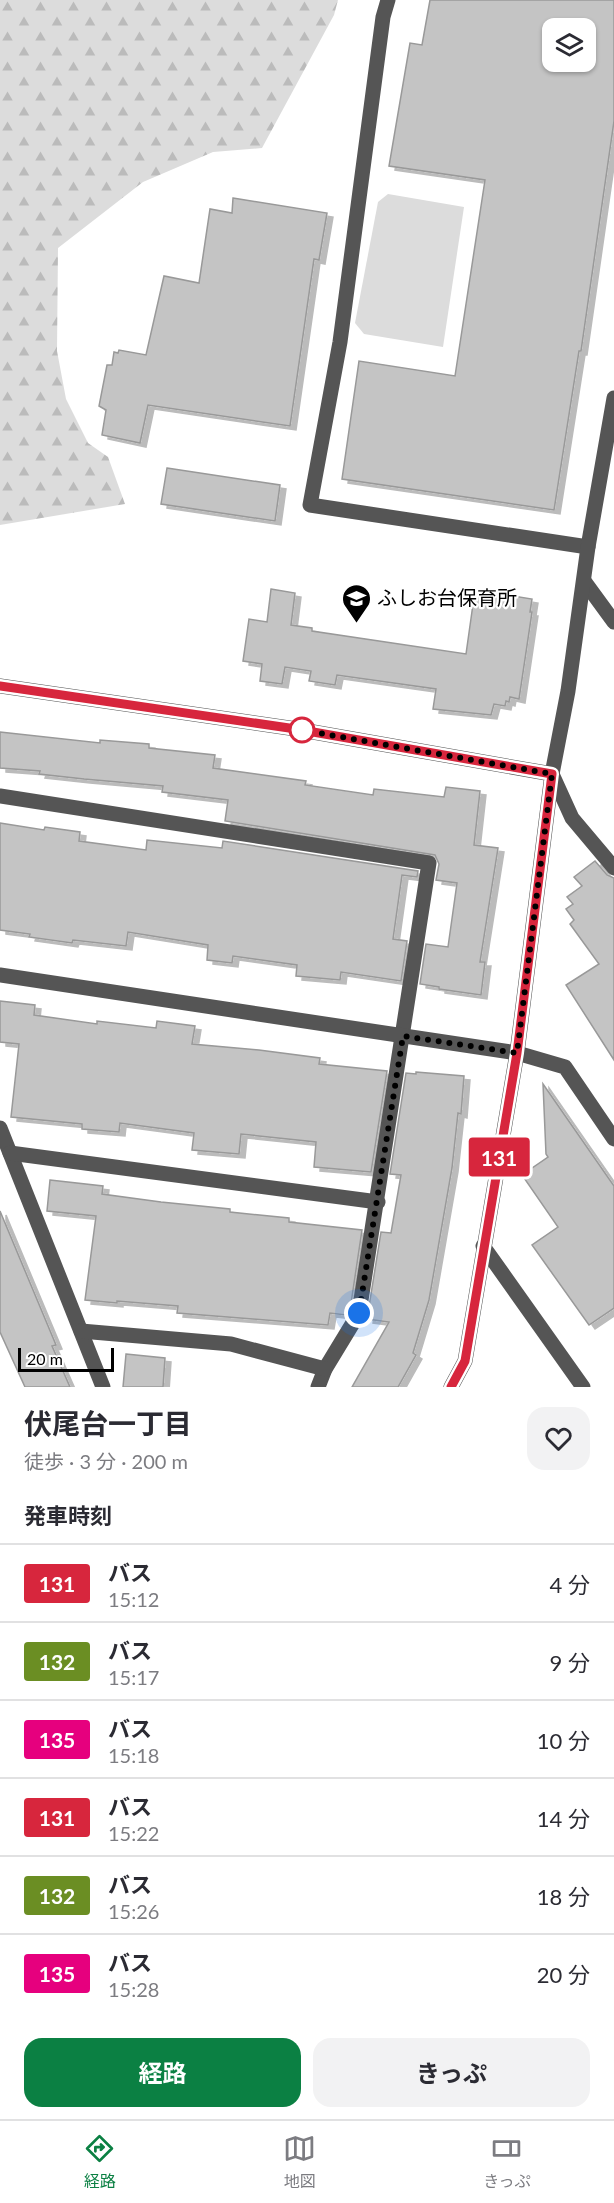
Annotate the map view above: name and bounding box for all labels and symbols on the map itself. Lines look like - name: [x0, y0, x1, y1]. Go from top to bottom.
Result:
- school or university icon: ふしお台保育所: [340, 582, 372, 624]
- place label: ふしお台保育所: [377, 585, 517, 609]
- unlabelled marker: [289, 717, 315, 743]
- line badge: 131: [464, 1138, 534, 1176]
- your location: [344, 1298, 374, 1328]
- scale bar: [18, 1345, 114, 1372]

